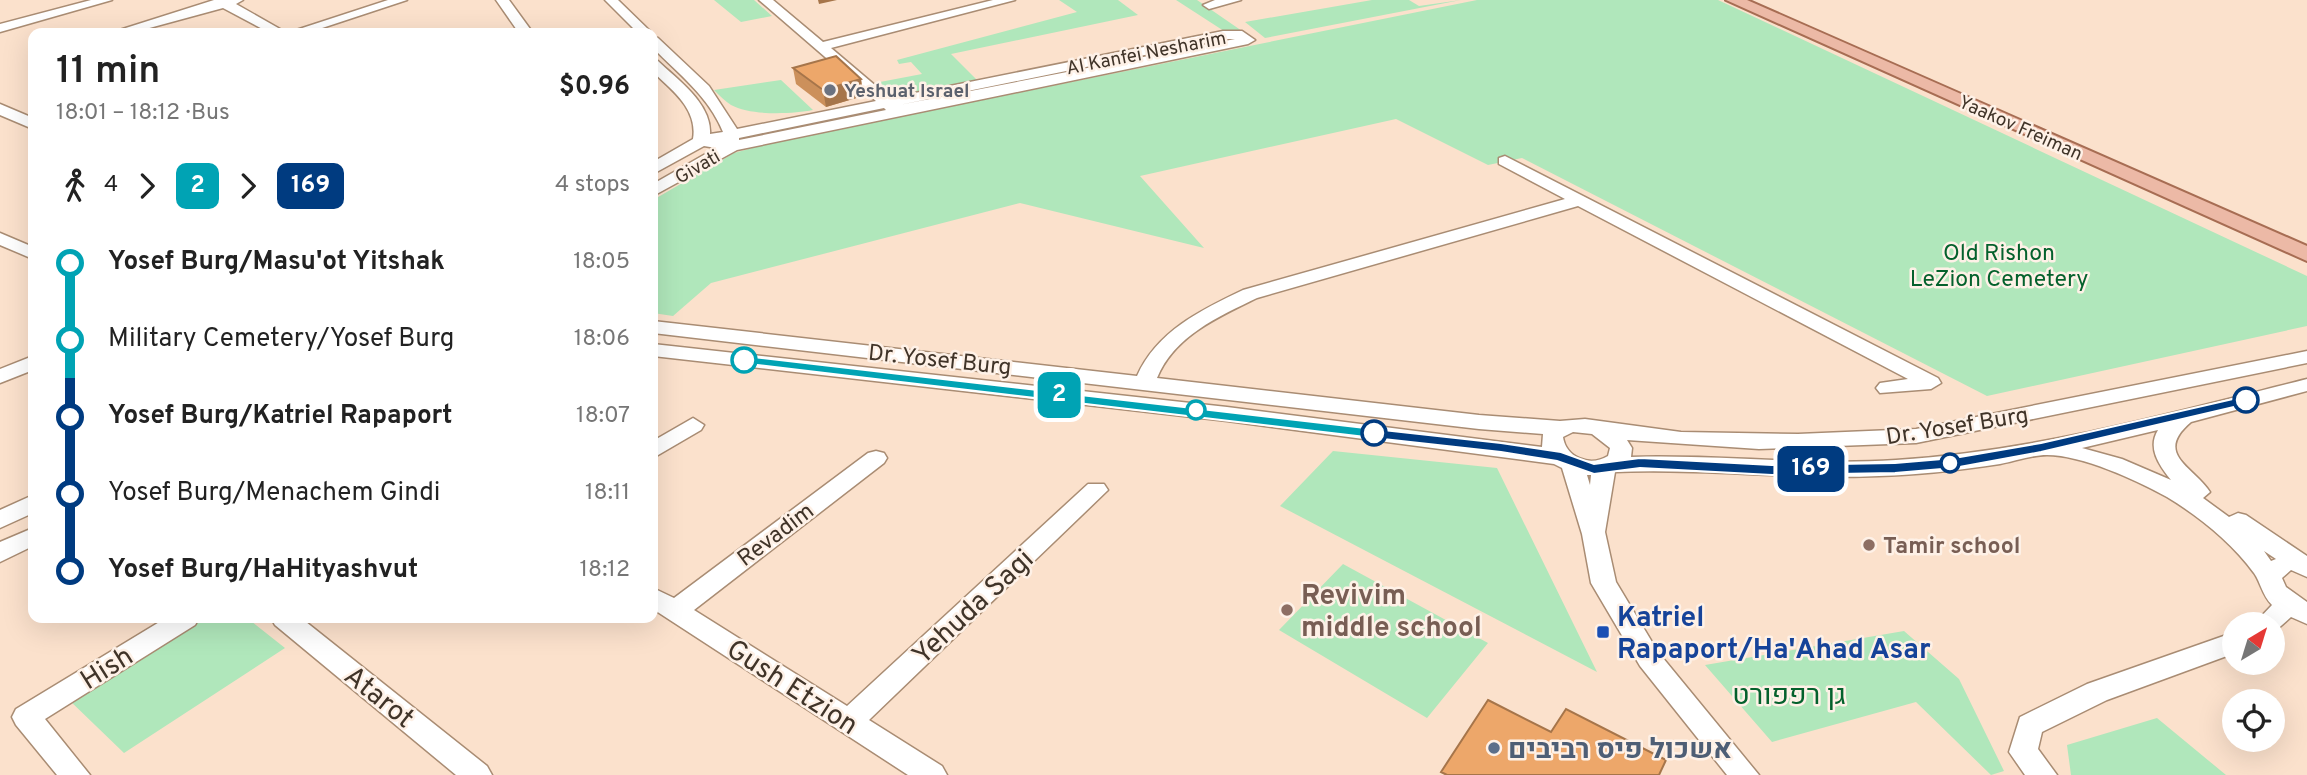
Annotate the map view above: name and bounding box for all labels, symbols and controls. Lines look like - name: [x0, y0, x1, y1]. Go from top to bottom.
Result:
- street label: Al Kanfei Nesharim: [1064, 27, 1228, 81]
- text: 11 min: [56, 48, 160, 97]
- text: $0.96: [559, 71, 630, 104]
- place label: Yeshuat Israel: [844, 80, 970, 104]
- marker: Yeshuat Israel: [822, 82, 838, 98]
- street label: Yaakov Freiman: [1954, 91, 2086, 167]
- text: 18:01 – 18:12 · Bus: [56, 99, 230, 128]
- street label: Givati: [671, 145, 725, 190]
- icon: walk: [56, 167, 94, 205]
- icon: forward: [128, 167, 166, 205]
- icon: forward: [229, 167, 267, 205]
- text: 4: [104, 171, 118, 200]
- text: 2: [190, 171, 205, 201]
- text: 169: [291, 171, 330, 201]
- text: 4 stops: [555, 171, 630, 200]
- park label: Old Rishon LeZion Cemetery: [1910, 240, 2088, 295]
- text: Yosef Burg/Masu'ot Yitshak: [108, 246, 445, 279]
- text: 18:05: [573, 248, 630, 277]
- text: Military Cemetery/Yosef Burg: [108, 323, 454, 356]
- text: 18:06: [574, 325, 630, 354]
- street label: Dr. Yosef Burg: [867, 340, 1013, 383]
- unlabelled marker: [731, 347, 757, 373]
- line badge: 2: [1036, 372, 1082, 418]
- text: 2: [1052, 380, 1066, 410]
- unlabelled marker: [2233, 387, 2259, 413]
- text: Yosef Burg/Katriel Rapaport: [108, 400, 453, 433]
- unlabelled marker: [1186, 400, 1206, 420]
- text: 18:07: [576, 402, 630, 431]
- street label: Dr. Yosef Burg: [1884, 402, 2031, 453]
- unlabelled marker: [1361, 420, 1387, 446]
- line badge: 169: [1771, 446, 1851, 492]
- unlabelled marker: [1940, 453, 1960, 473]
- text: 169: [1791, 454, 1831, 484]
- text: Yosef Burg/Menachem Gindi: [108, 477, 440, 510]
- text: 18:11: [585, 479, 630, 508]
- street label: Revadim: [732, 498, 821, 574]
- place label: Tamir school: [1883, 533, 2020, 562]
- marker: Tamir school: [1861, 537, 1877, 553]
- street label: Yehuda Sagi: [906, 543, 1042, 674]
- text: Yosef Burg/HaHityashvut: [108, 554, 418, 587]
- text: 18:12: [580, 556, 630, 585]
- place label: Revivim middle school: [1301, 579, 1482, 647]
- place label: Katriel Rapaport/Ha'Ahad Asar: [1617, 601, 1931, 669]
- marker: Revivim middle school: [1279, 602, 1295, 618]
- north arrow: [2222, 612, 2286, 676]
- map controls: [2222, 612, 2285, 752]
- marker: Katriel Rapaport/Ha'Ahad Asar: [1595, 624, 1611, 640]
- street label: Gush Etzion: [719, 633, 864, 744]
- street label: Hish: [74, 640, 141, 700]
- street label: Atarot: [336, 659, 421, 738]
- park label: גן רפפורט: [1732, 679, 1846, 715]
- button: locate: [2222, 689, 2285, 752]
- place label: אשכול פיס רביבים: [1508, 733, 1732, 769]
- marker: אשכול פיס רביבים: [1486, 740, 1502, 756]

